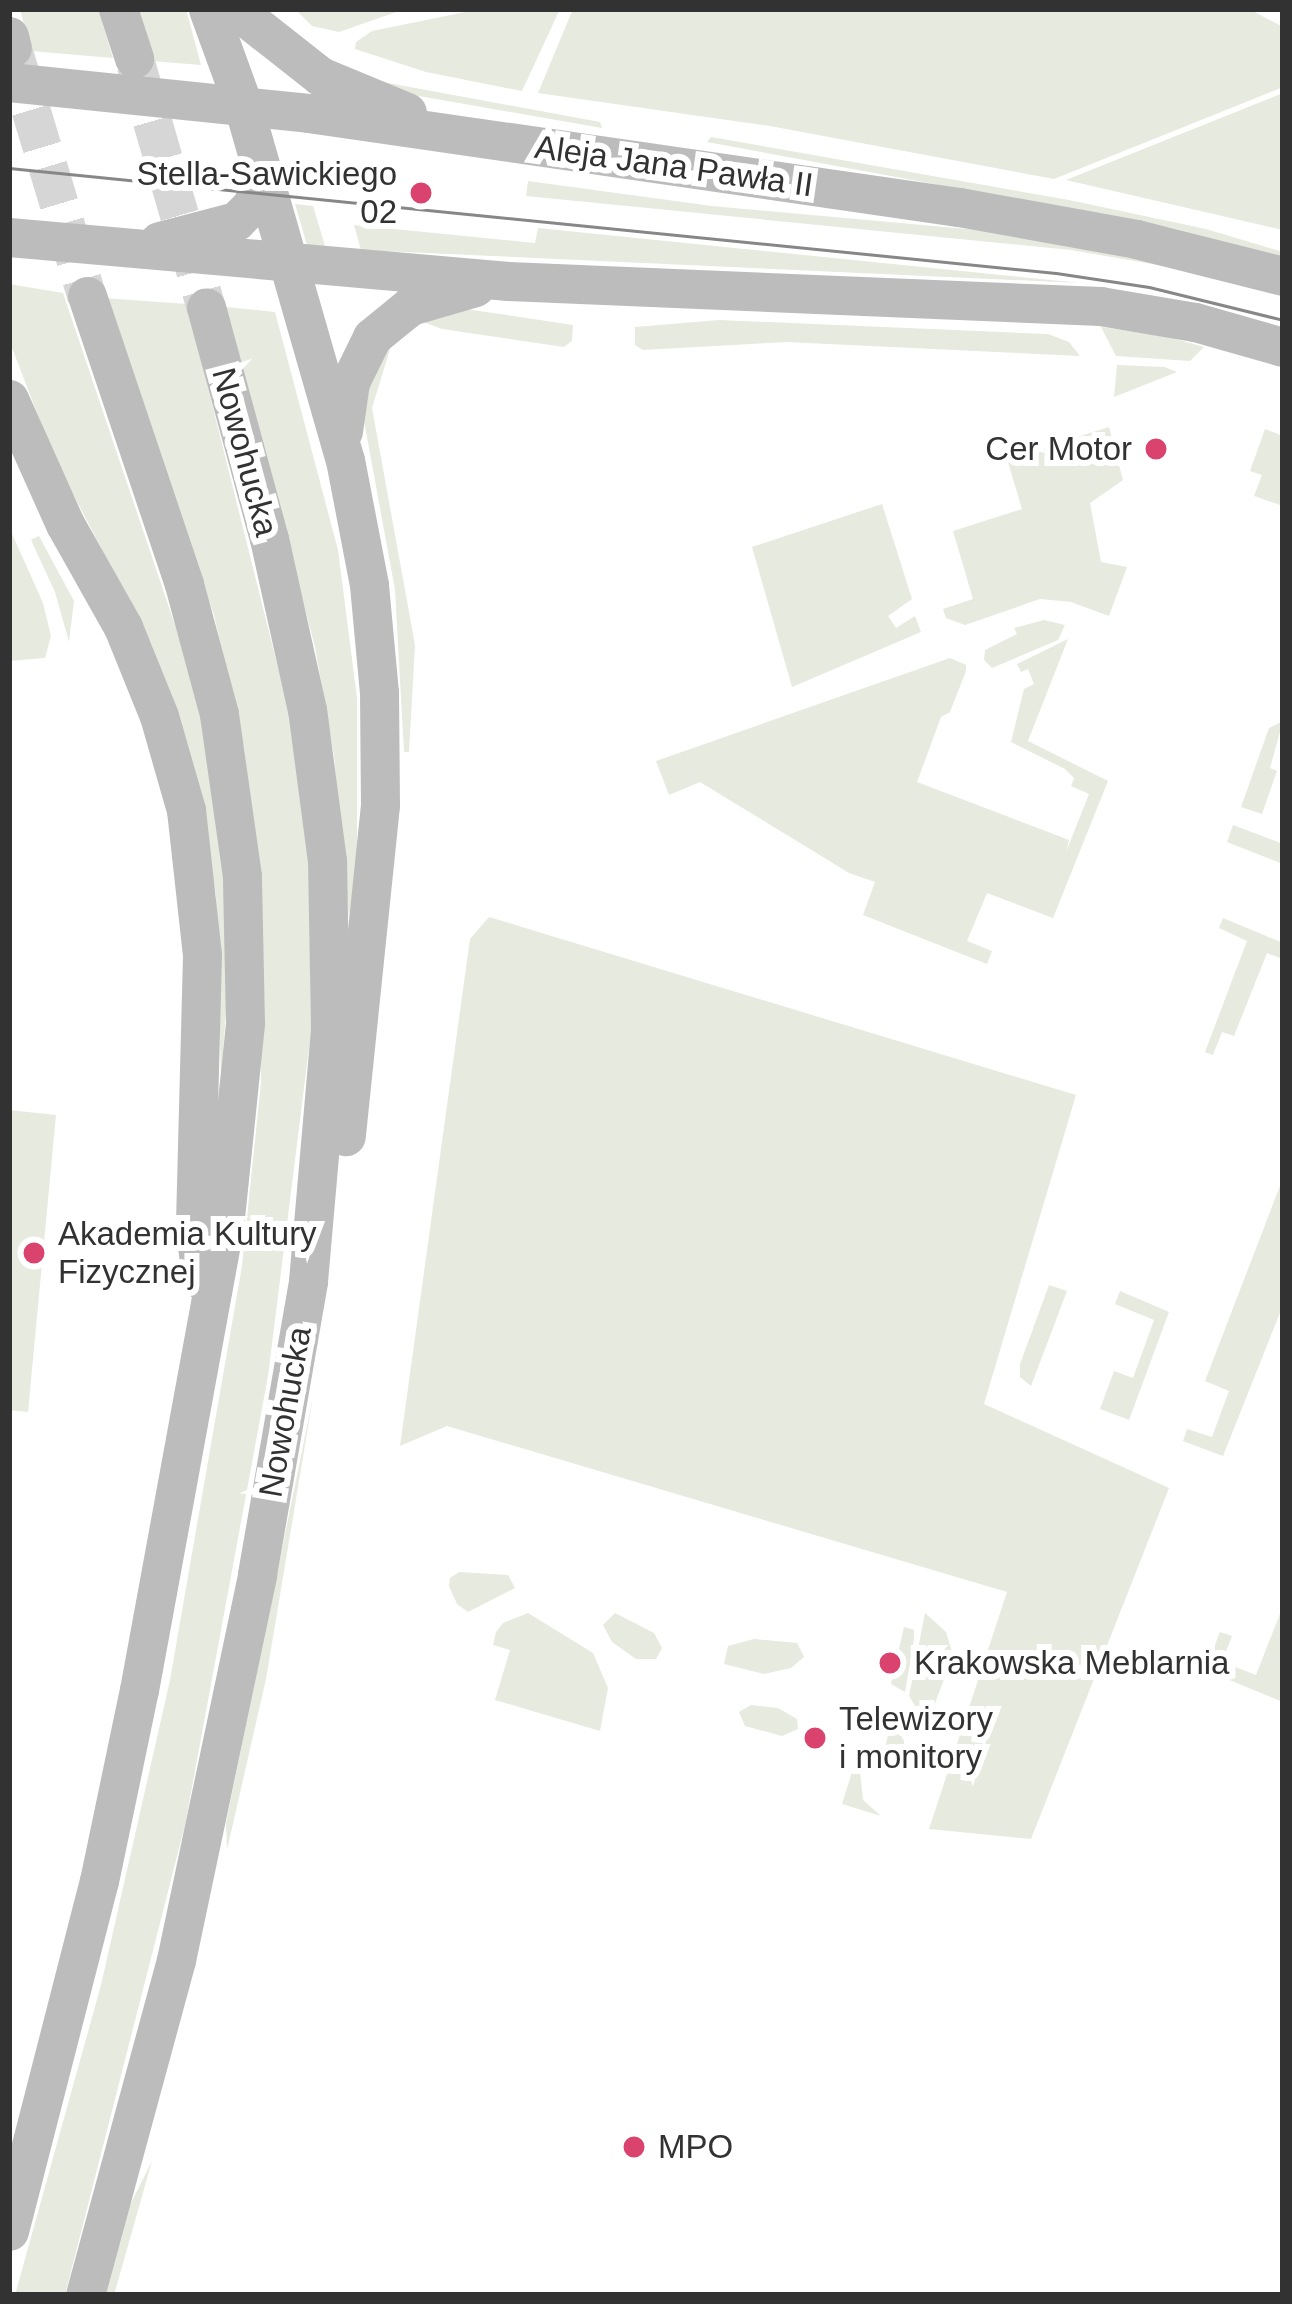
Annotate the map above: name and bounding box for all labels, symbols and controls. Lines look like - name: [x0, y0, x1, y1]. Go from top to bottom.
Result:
- street label: Aleja Jana Pawła II: [532, 127, 816, 205]
- place label: Stella-Sawickiego 02: [137, 154, 397, 232]
- marker: Stella-Sawickiego 02: [408, 180, 434, 206]
- street label: Nowohucka: [204, 364, 286, 540]
- place label: Cer Motor: [985, 429, 1132, 469]
- marker: Cer Motor: [1143, 436, 1169, 462]
- place label: Akademia Kultury Fizycznej: [58, 1214, 317, 1292]
- marker: Akademia Kultury Fizycznej: [21, 1240, 47, 1266]
- street label: Nowohucka: [251, 1324, 319, 1500]
- place label: Krakowska Meblarnia: [914, 1643, 1229, 1683]
- marker: Krakowska Meblarnia: [877, 1650, 903, 1676]
- place label: Telewizory i monitory: [839, 1699, 993, 1777]
- marker: Telewizory i monitory: [802, 1725, 828, 1751]
- place label: MPO: [658, 2127, 733, 2167]
- marker: MPO: [621, 2134, 647, 2160]

